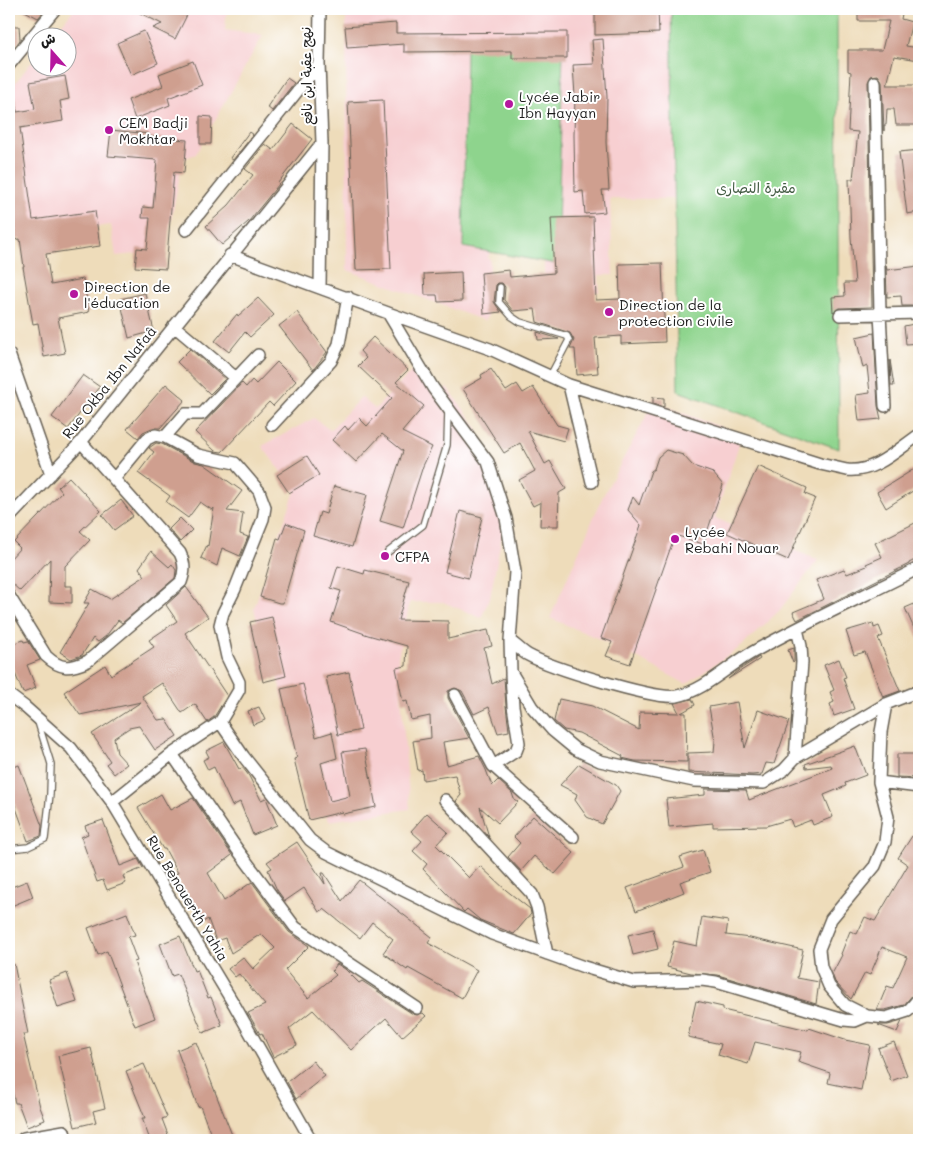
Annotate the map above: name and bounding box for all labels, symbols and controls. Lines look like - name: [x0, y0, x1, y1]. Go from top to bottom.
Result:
- street label: نهج عقبة ابن نافع: [296, 27, 318, 125]
- north arrow: [28, 28, 78, 78]
- text: ش: [37, 28, 58, 51]
- place label: Lycée Jabir Ibn Hayyan: [519, 87, 600, 122]
- marker: Lycée Jabir Ibn Hayyan: [503, 98, 515, 110]
- place label: CEM Badji Mokhtar: [119, 113, 188, 148]
- marker: CEM Badji Mokhtar: [103, 124, 115, 136]
- park label: مقبرة النصارى: [716, 178, 796, 197]
- place label: Direction de l'éducation: [84, 277, 170, 312]
- marker: Direction de l'éducation: [68, 288, 80, 300]
- place label: Direction de la protection civile: [619, 295, 733, 330]
- marker: Direction de la protection civile: [603, 306, 615, 318]
- street label: Rue Okba Ibn Nafaâ: [58, 322, 160, 442]
- place label: Lycée Rebahi Nouar: [685, 522, 779, 557]
- marker: Lycée Rebahi Nouar: [669, 533, 681, 545]
- place label: CFPA: [395, 547, 430, 566]
- marker: CFPA: [379, 550, 391, 562]
- street label: Rue Benouerth Yahia: [143, 831, 233, 965]

